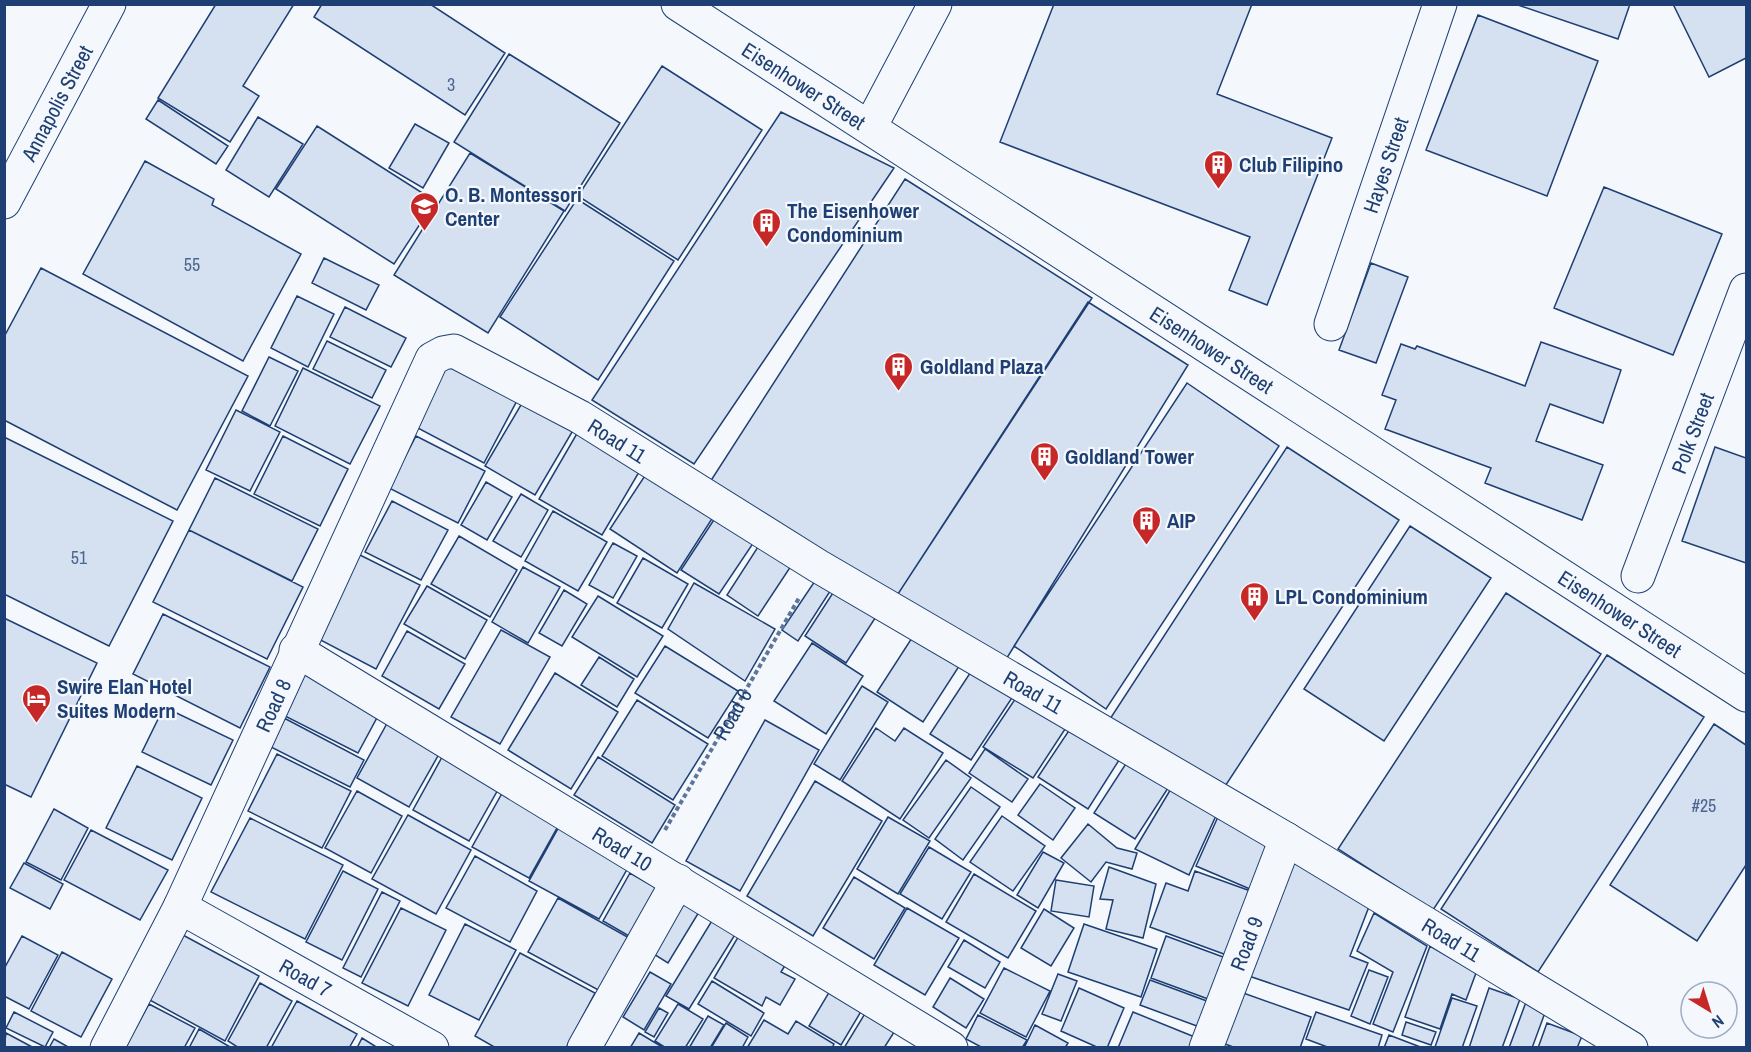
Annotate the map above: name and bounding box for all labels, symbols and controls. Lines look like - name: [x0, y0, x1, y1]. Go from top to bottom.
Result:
- street label: Eisenhower Street: [737, 35, 871, 136]
- street label: Annapolis Street: [13, 40, 99, 167]
- house number: 3: [447, 72, 455, 97]
- street label: Hayes Street: [1355, 113, 1415, 217]
- building icon: Club Filipino: [1202, 148, 1234, 190]
- place label: Club Filipino: [1239, 150, 1343, 179]
- place label: O. B. Montessori Center: [445, 180, 582, 233]
- school or university icon: O. B. Montessori Center: [408, 190, 440, 232]
- place label: The Eisenhower Condominium: [787, 196, 919, 249]
- building icon: The Eisenhower Condominium: [750, 206, 782, 248]
- house number: 55: [184, 252, 200, 277]
- street label: Eisenhower Street: [1145, 299, 1280, 400]
- building icon: Goldland Plaza: [883, 350, 915, 392]
- place label: Goldland Plaza: [920, 352, 1044, 381]
- street label: Polk Street: [1664, 388, 1721, 477]
- street label: Road 11: [583, 411, 653, 470]
- building icon: Goldland Tower: [1028, 440, 1060, 482]
- place label: Goldland Tower: [1065, 442, 1194, 471]
- building icon: AIP: [1130, 504, 1162, 546]
- place label: AIP: [1167, 506, 1196, 535]
- house number: 51: [71, 545, 88, 570]
- street label: Eisenhower Street: [1553, 563, 1688, 664]
- building icon: LPL Condominium: [1238, 580, 1270, 622]
- place label: LPL Condominium: [1275, 582, 1428, 611]
- street label: Road 11: [998, 663, 1069, 720]
- place label: Swire Elan Hotel Suites Modern: [57, 672, 192, 725]
- street label: Road 8: [248, 674, 298, 736]
- hotel icon: Swire Elan Hotel Suites Modern: [20, 682, 52, 724]
- street label: Road 6: [706, 683, 758, 745]
- house number: #25: [1692, 793, 1716, 818]
- street label: Road 10: [587, 819, 658, 878]
- street label: Road 11: [1417, 910, 1487, 968]
- street label: Road 9: [1223, 912, 1270, 975]
- street label: Road 7: [274, 951, 337, 1004]
- north arrow: [1679, 980, 1739, 1040]
- text: N: [1708, 1010, 1729, 1033]

